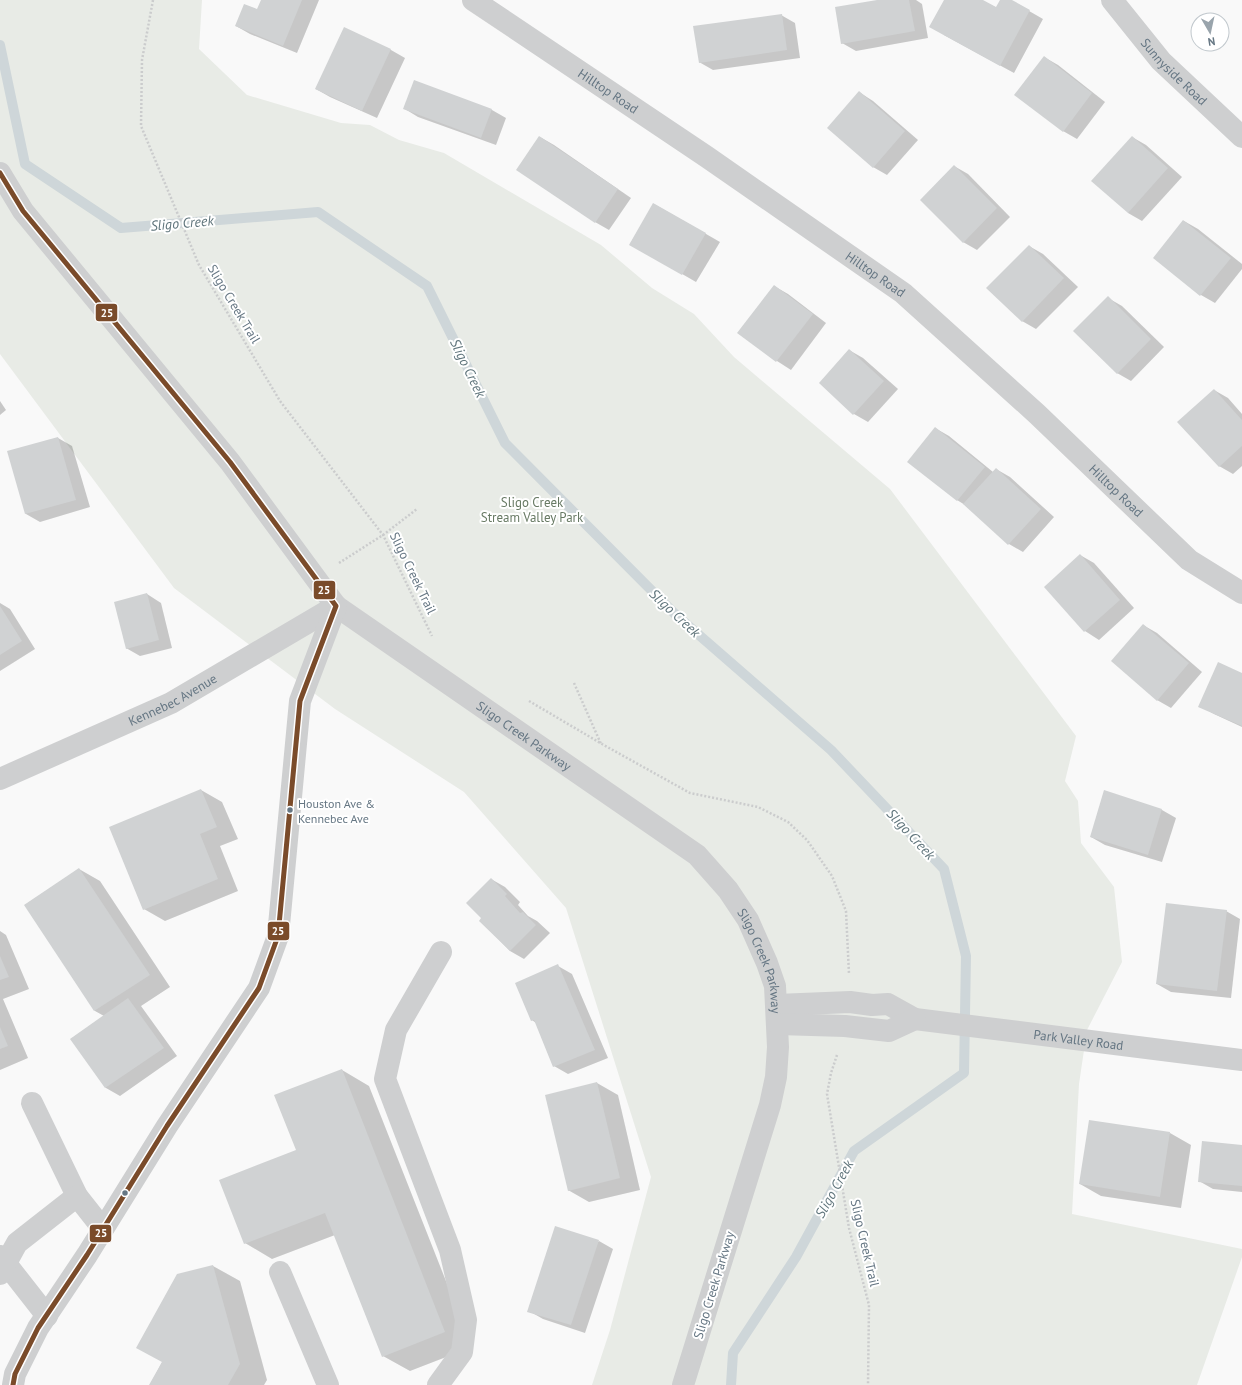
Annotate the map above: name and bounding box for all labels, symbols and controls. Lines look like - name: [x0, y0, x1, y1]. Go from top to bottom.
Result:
- north arrow: [1190, 12, 1230, 52]
- street label: Sunnyside Road: [1137, 34, 1211, 109]
- text: N: [1207, 34, 1216, 49]
- street label: Hilltop Road: [575, 64, 642, 117]
- water label: Sligo Creek: [150, 211, 215, 235]
- street label: Hilltop Road: [842, 247, 909, 301]
- street label: Sligo Creek Trail: [204, 261, 264, 347]
- line badge: 25: [95, 303, 118, 322]
- text: 25: [101, 306, 113, 320]
- water label: Sligo Creek: [446, 336, 490, 401]
- street label: Hilltop Road: [1086, 460, 1147, 520]
- park label: Sligo Creek Stream Valley Park: [481, 494, 584, 526]
- street label: Sligo Creek Trail: [386, 529, 440, 617]
- line badge: 25: [313, 580, 336, 600]
- text: 25: [318, 583, 330, 597]
- water label: Sligo Creek: [646, 585, 705, 642]
- street label: Kennebec Avenue: [126, 669, 220, 729]
- street label: Sligo Creek Parkway: [473, 697, 575, 774]
- place label: Houston Ave & Kennebec Ave: [298, 796, 375, 826]
- marker: Houston Ave & Kennebec Ave: [285, 805, 295, 815]
- water label: Sligo Creek: [883, 805, 940, 864]
- street label: Sligo Creek Parkway: [734, 905, 785, 1014]
- line badge: 25: [267, 921, 290, 941]
- text: 25: [272, 924, 284, 938]
- street label: Park Valley Road: [1033, 1025, 1124, 1054]
- water label: Sligo Creek: [811, 1156, 858, 1221]
- unlabelled marker: [120, 1188, 130, 1198]
- street label: Sligo Creek Trail: [847, 1198, 883, 1289]
- line badge: 25: [89, 1224, 112, 1243]
- text: 25: [95, 1226, 107, 1240]
- street label: Sligo Creek Parkway: [690, 1229, 738, 1341]

